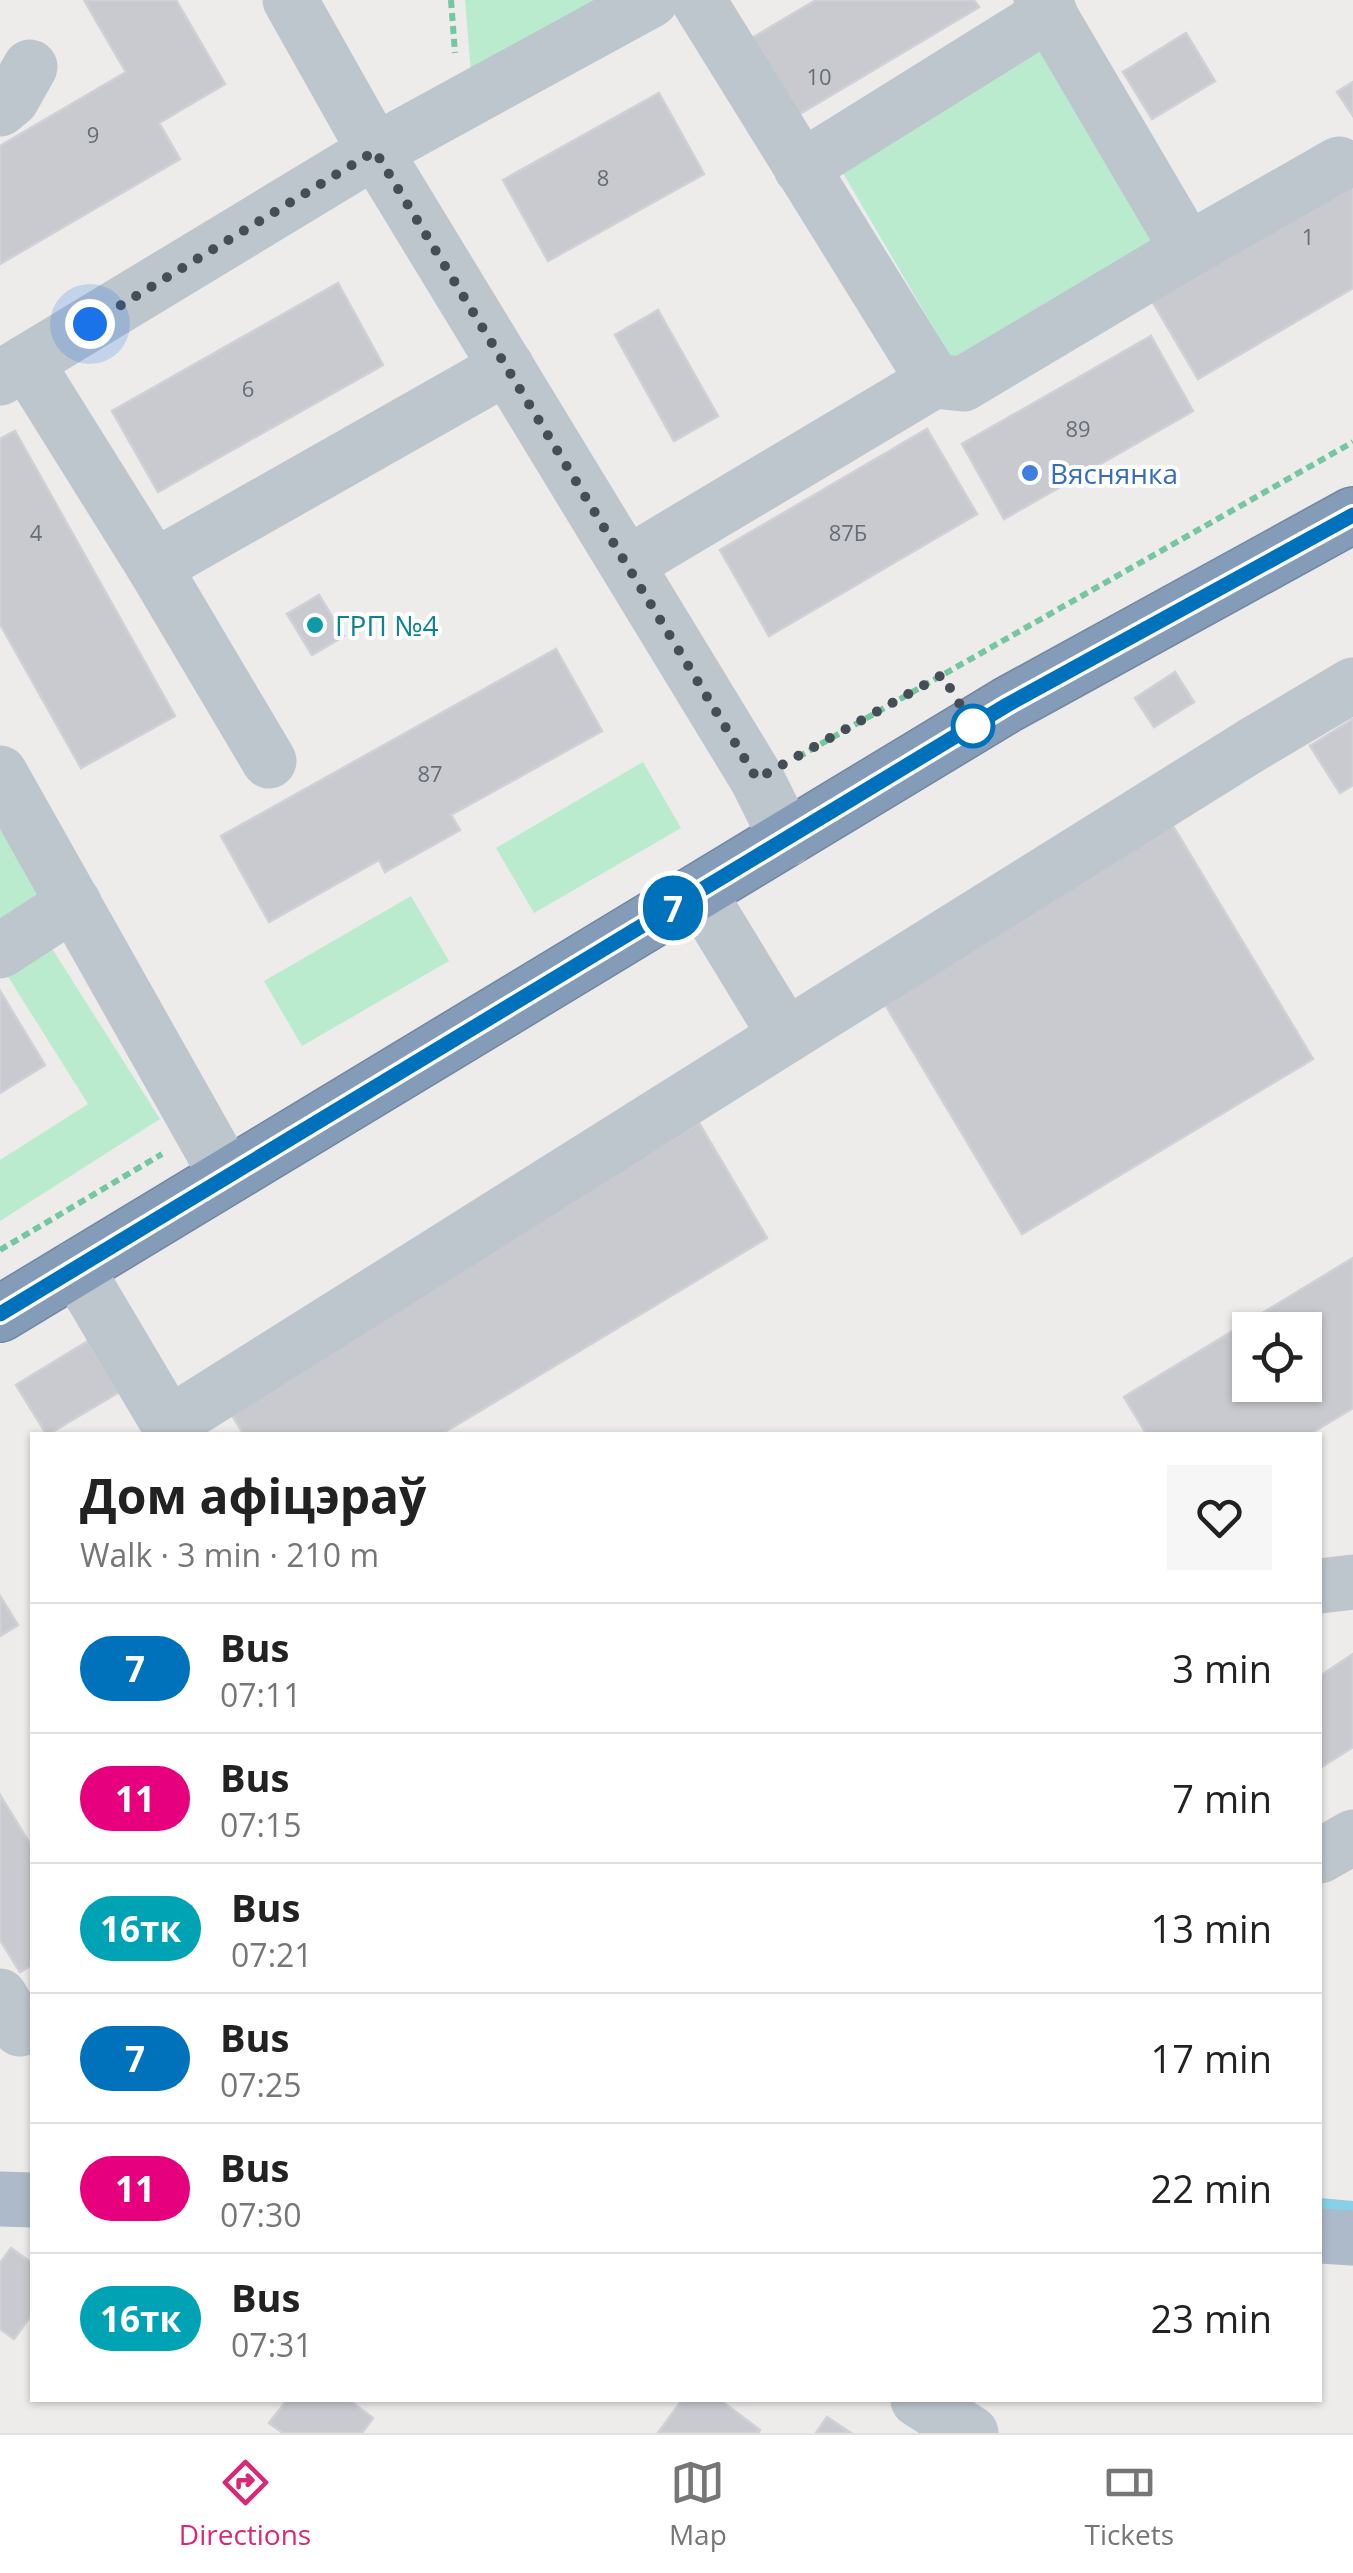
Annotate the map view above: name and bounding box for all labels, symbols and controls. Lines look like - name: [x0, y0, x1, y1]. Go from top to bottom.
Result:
- house number: 10: [806, 61, 832, 91]
- house number: 9: [87, 119, 99, 149]
- house number: 8: [597, 162, 609, 192]
- house number: 1: [1302, 221, 1314, 251]
- your location: [65, 299, 115, 349]
- house number: 6: [242, 373, 254, 403]
- house number: 89: [1065, 413, 1091, 443]
- place label: Вяснянка: [1050, 454, 1178, 492]
- marker: Вяснянка: [1019, 462, 1041, 484]
- house number: 4: [30, 517, 43, 547]
- house number: 87Б: [829, 517, 867, 547]
- place label: ГРП №4: [335, 606, 439, 644]
- marker: ГРП №4: [304, 614, 326, 636]
- unlabelled marker: [952, 705, 994, 747]
- house number: 87: [417, 758, 443, 788]
- line badge: 7: [640, 876, 706, 940]
- text: 7: [663, 885, 683, 932]
- map controls: [1232, 1312, 1322, 1402]
- button: locate: [1232, 1312, 1322, 1402]
- text: Дом афіцэраў: [80, 1463, 426, 1528]
- button: heart: [1167, 1465, 1272, 1570]
- text: Walk · 3 min · 210 m: [80, 1533, 379, 1576]
- text: Bus: [220, 1621, 289, 1673]
- text: 3 min: [1172, 1642, 1272, 1694]
- text: 7: [125, 1645, 145, 1692]
- text: 07:11: [220, 1673, 302, 1716]
- text: Bus: [220, 1751, 289, 1803]
- text: 7 min: [1172, 1772, 1272, 1824]
- text: 11: [115, 1775, 155, 1822]
- text: 07:15: [220, 1803, 302, 1846]
- text: Bus: [231, 1881, 300, 1933]
- text: 13 min: [1151, 1902, 1272, 1954]
- text: 16тк: [100, 1905, 181, 1952]
- text: 07:21: [231, 1933, 313, 1976]
- text: Bus: [220, 2011, 289, 2063]
- text: 17 min: [1151, 2032, 1272, 2084]
- text: 7: [125, 2035, 145, 2082]
- text: 07:25: [220, 2063, 302, 2106]
- text: Bus: [220, 2141, 289, 2193]
- text: 22 min: [1151, 2162, 1272, 2214]
- text: 11: [115, 2165, 155, 2212]
- text: 07:30: [220, 2193, 302, 2236]
- text: Bus: [231, 2271, 300, 2323]
- text: 23 min: [1151, 2292, 1272, 2344]
- text: 16тк: [100, 2295, 181, 2342]
- text: 07:31: [231, 2323, 313, 2366]
- tab: Directions: [179, 2455, 311, 2553]
- tab: Map: [669, 2455, 727, 2553]
- tab: Tickets: [1084, 2455, 1174, 2553]

